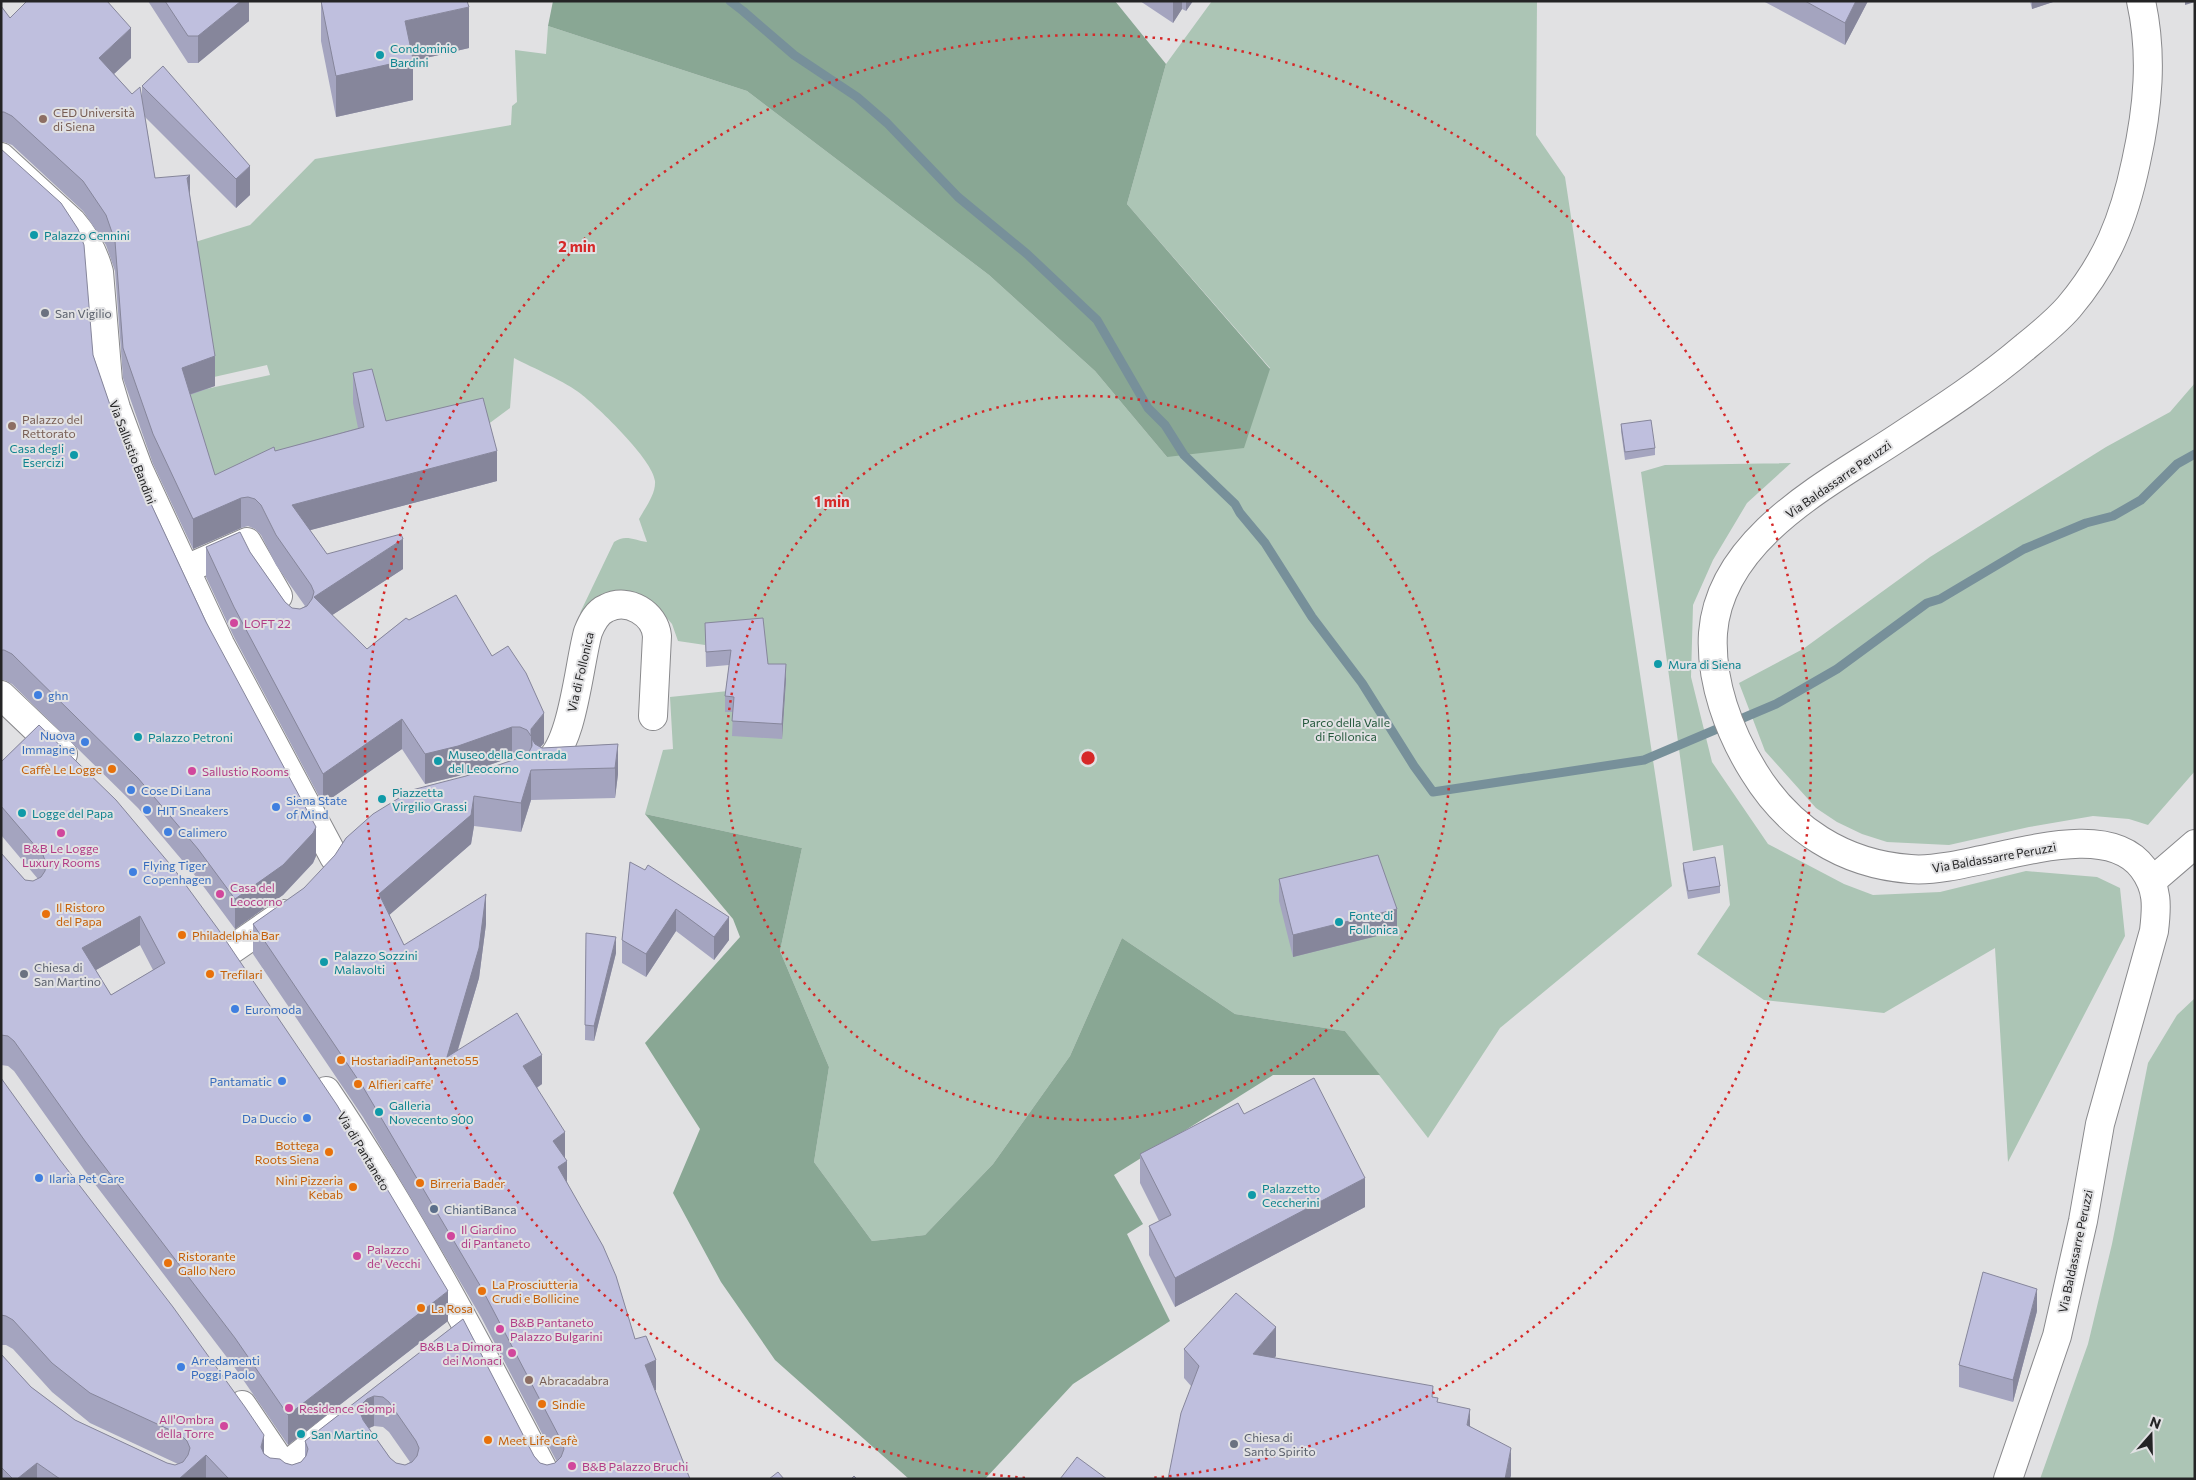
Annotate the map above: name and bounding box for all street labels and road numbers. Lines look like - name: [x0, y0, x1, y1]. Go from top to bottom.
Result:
- street label: Via Sallustio Bandini: [107, 398, 159, 506]
- street label: Via Baldassarre Peruzzi: [1783, 437, 1893, 521]
- street label: Via di Follonica: [564, 631, 596, 713]
- street label: Via Baldassarre Peruzzi: [1931, 839, 2057, 875]
- street label: Via di Pantaneto: [335, 1109, 393, 1193]
- street label: Via Baldassarre Peruzzi: [2055, 1188, 2095, 1314]

